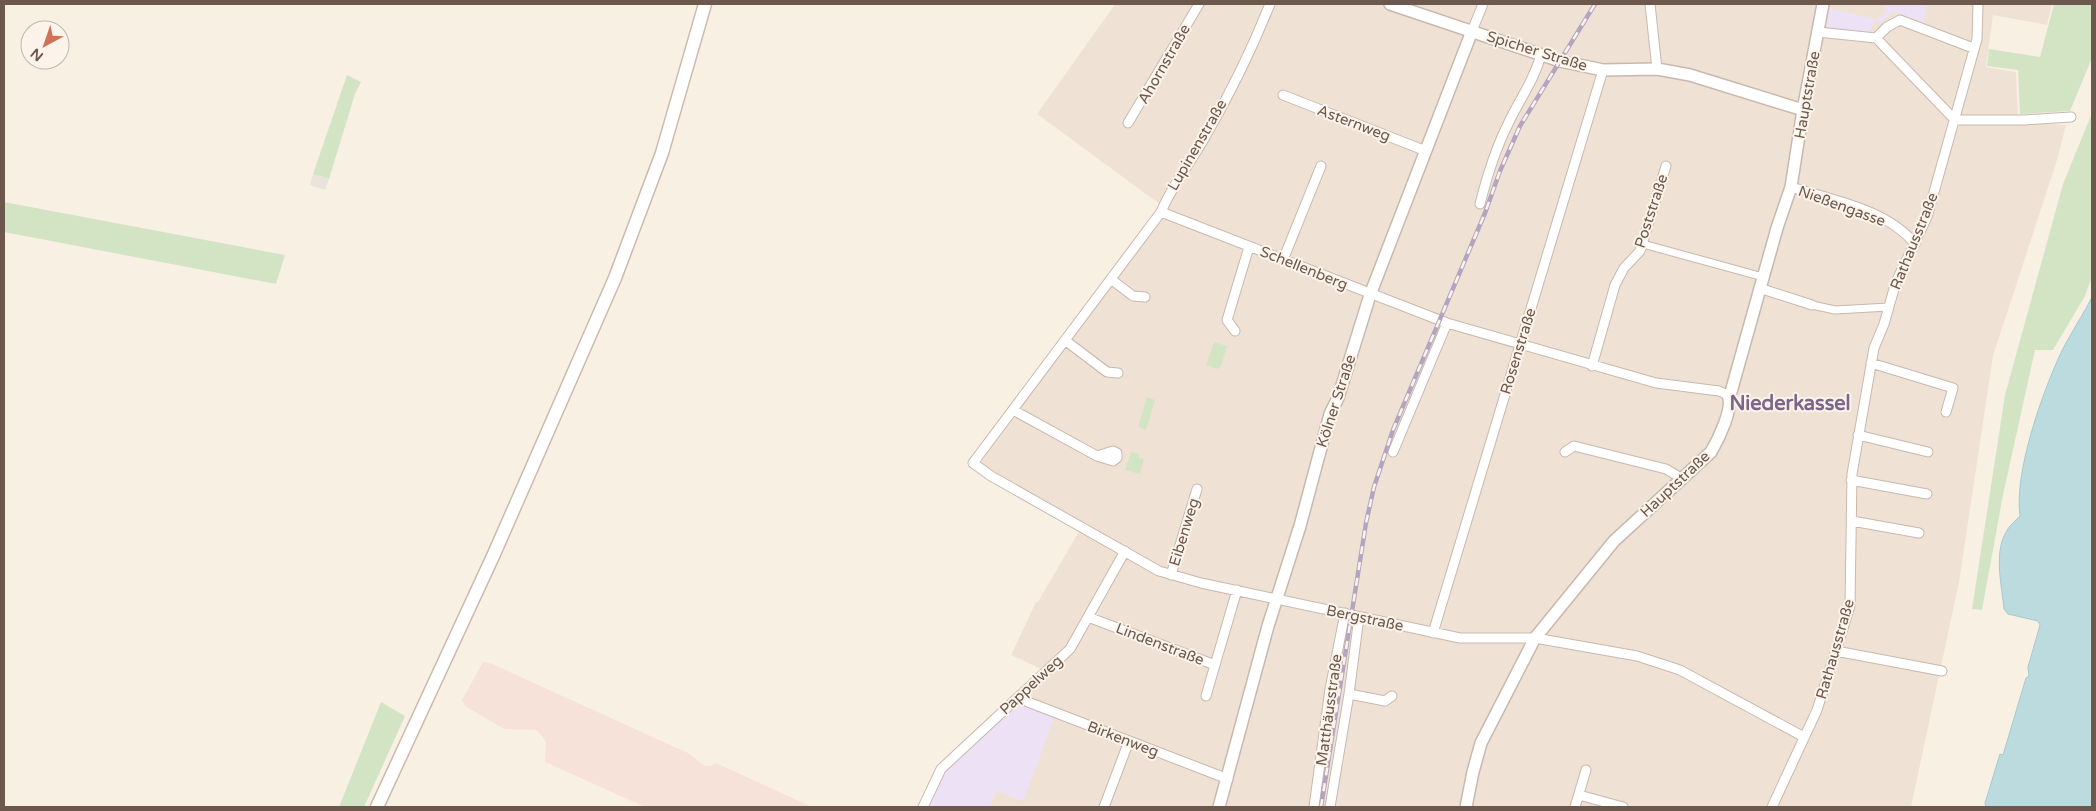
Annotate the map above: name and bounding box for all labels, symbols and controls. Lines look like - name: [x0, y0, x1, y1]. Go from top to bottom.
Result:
- north arrow: [20, 20, 70, 70]
- street label: Ahornstraße: [1134, 21, 1194, 107]
- street label: Spicher Straße: [1485, 27, 1589, 75]
- text: N: [27, 44, 47, 65]
- street label: Hauptstraße: [1790, 50, 1824, 140]
- street label: Lupinenstraße: [1164, 96, 1230, 194]
- street label: Asternweg: [1315, 101, 1393, 145]
- street label: Poststraße: [1631, 172, 1671, 250]
- street label: Nießengasse: [1796, 182, 1888, 230]
- street label: Rathausstraße: [1886, 190, 1942, 292]
- street label: Schellenberg: [1258, 242, 1350, 294]
- street label: Rosenstraße: [1496, 306, 1540, 396]
- street label: Kölner Straße: [1313, 352, 1359, 450]
- district label: Niederkassel: [1729, 392, 1851, 416]
- street label: Hauptstraße: [1636, 447, 1714, 521]
- street label: Eibenweg: [1165, 496, 1203, 568]
- street label: Rathausstraße: [1812, 597, 1858, 701]
- street label: Bergstraße: [1325, 601, 1405, 635]
- street label: Lindenstraße: [1113, 619, 1207, 669]
- street label: Pappelweg: [996, 651, 1066, 719]
- street label: Matthäusstraße: [1312, 653, 1346, 767]
- street label: Birkenweg: [1085, 717, 1161, 761]

